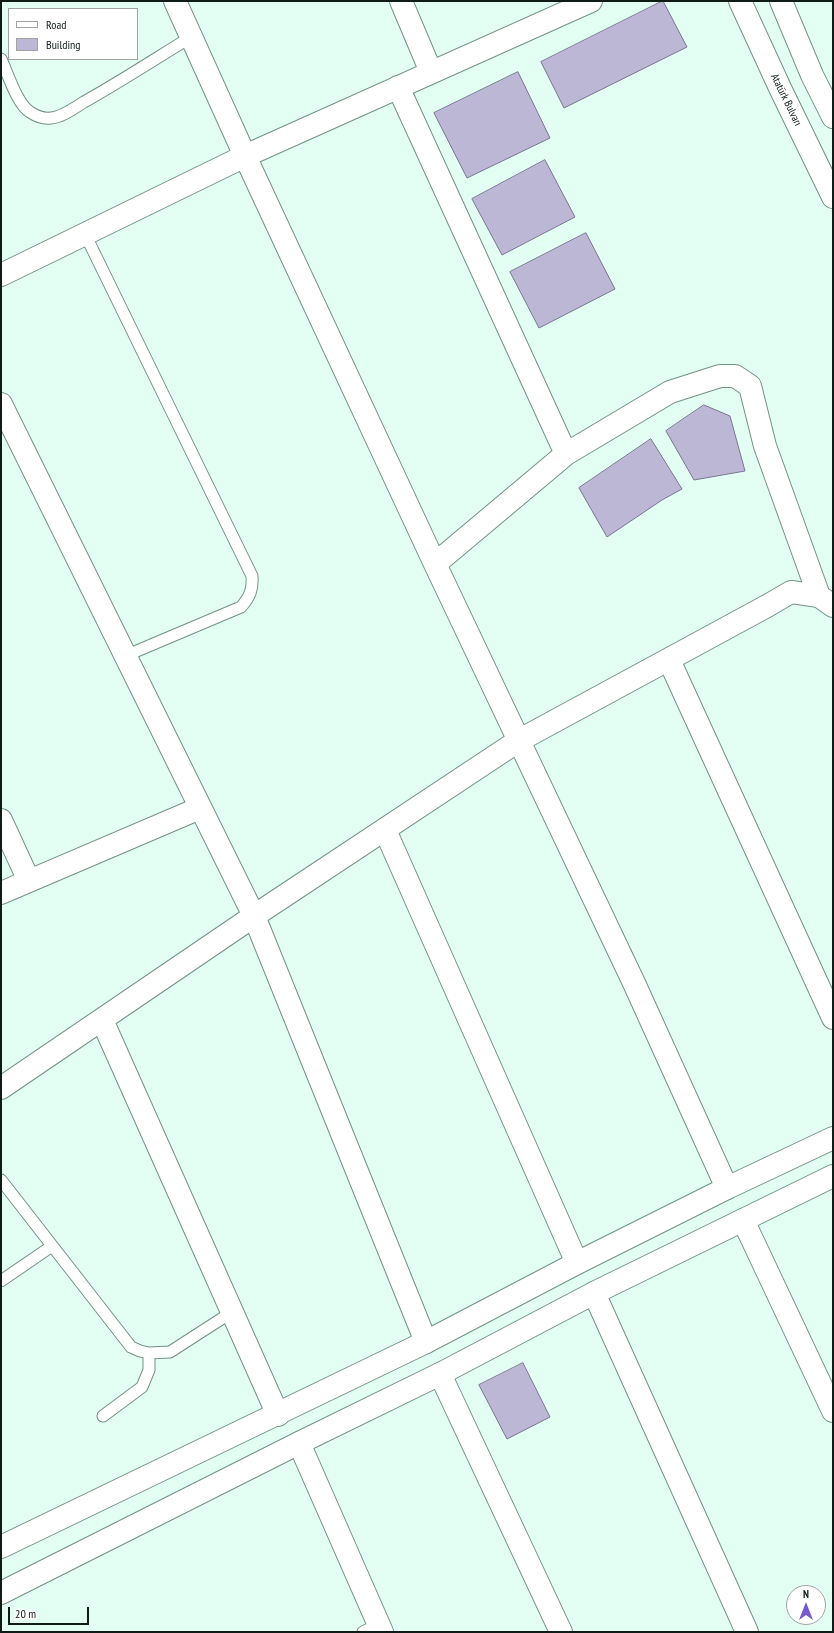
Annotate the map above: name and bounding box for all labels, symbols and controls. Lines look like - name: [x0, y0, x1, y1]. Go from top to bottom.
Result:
- legend: [8, 8, 138, 60]
- text: Road: [46, 17, 66, 32]
- text: Building: [46, 37, 81, 52]
- street label: Atatürk Bulvarı: [768, 72, 804, 128]
- north arrow: [786, 1585, 826, 1625]
- text: N: [803, 1587, 809, 1601]
- scale bar: [10, 1599, 91, 1625]
- text: 20 m: [15, 1606, 36, 1621]

